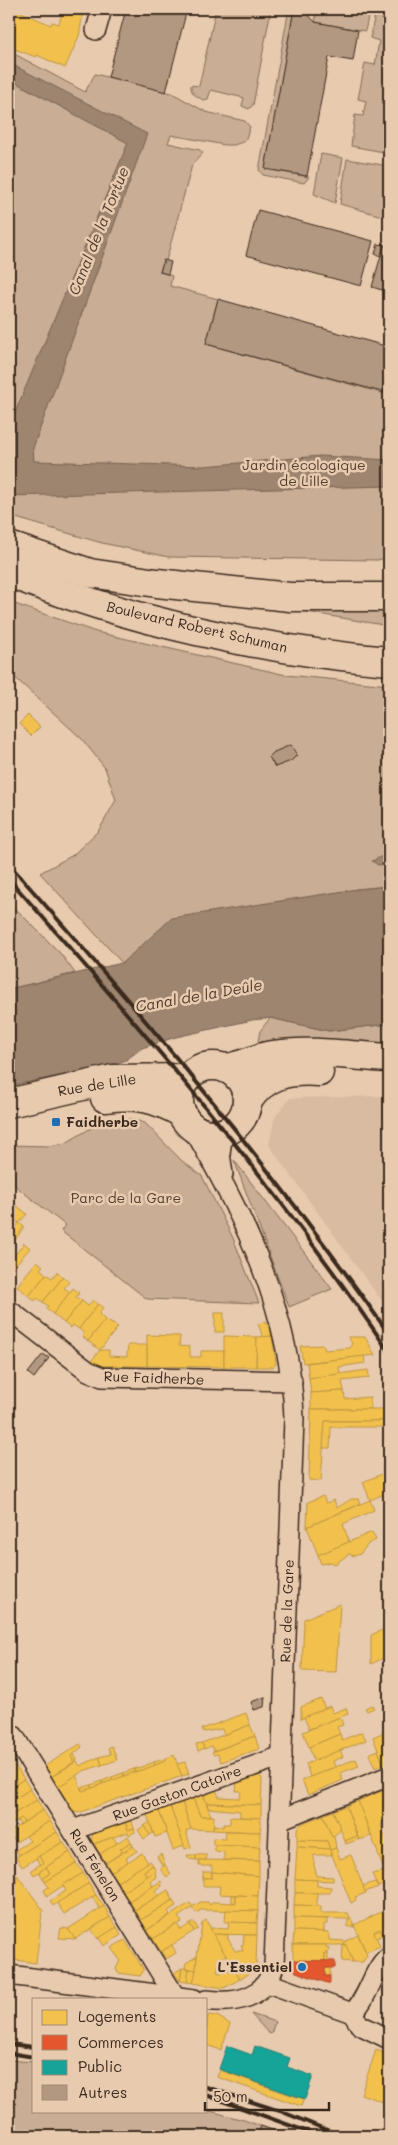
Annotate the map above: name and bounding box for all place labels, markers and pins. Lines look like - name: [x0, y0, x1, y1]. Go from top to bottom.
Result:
- place label: Faidherbe: [66, 1112, 138, 1131]
- marker: Faidherbe: [50, 1116, 62, 1128]
- place label: L'Essentiel: [218, 1957, 292, 1976]
- marker: L'Essentiel: [296, 1961, 308, 1973]

